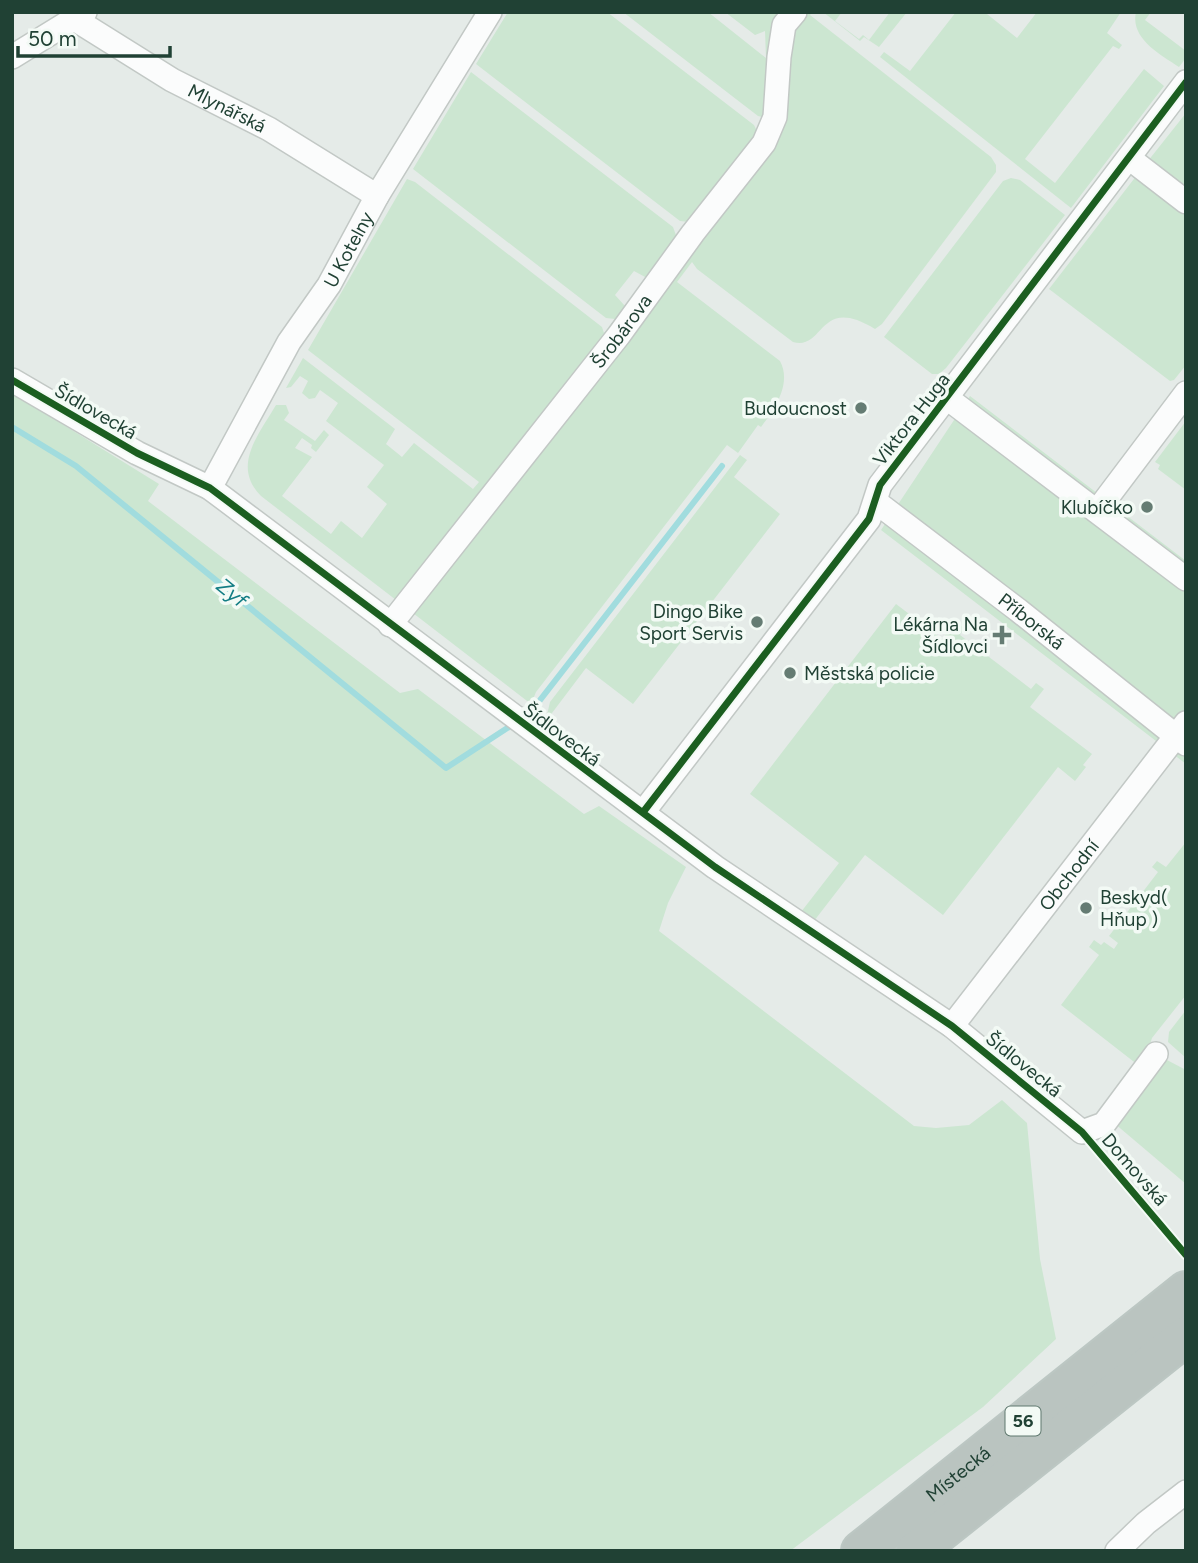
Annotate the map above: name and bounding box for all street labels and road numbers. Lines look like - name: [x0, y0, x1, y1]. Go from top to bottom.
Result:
- street label: Mlynářská: [184, 79, 270, 138]
- street label: U Kotelny: [319, 208, 378, 292]
- street label: Šrobárova: [586, 290, 657, 373]
- street label: Viktora Huga: [868, 368, 955, 470]
- street label: Šídlovecká: [51, 379, 141, 444]
- street label: Příborská: [994, 588, 1069, 655]
- street label: Šídlovecká: [518, 698, 605, 771]
- street label: Obchodní: [1034, 834, 1105, 915]
- street label: Šídlovecká: [981, 1027, 1066, 1102]
- street label: Domovská: [1097, 1128, 1172, 1210]
- road number: 56: [1006, 1406, 1040, 1436]
- street label: Místecká: [921, 1441, 995, 1507]

